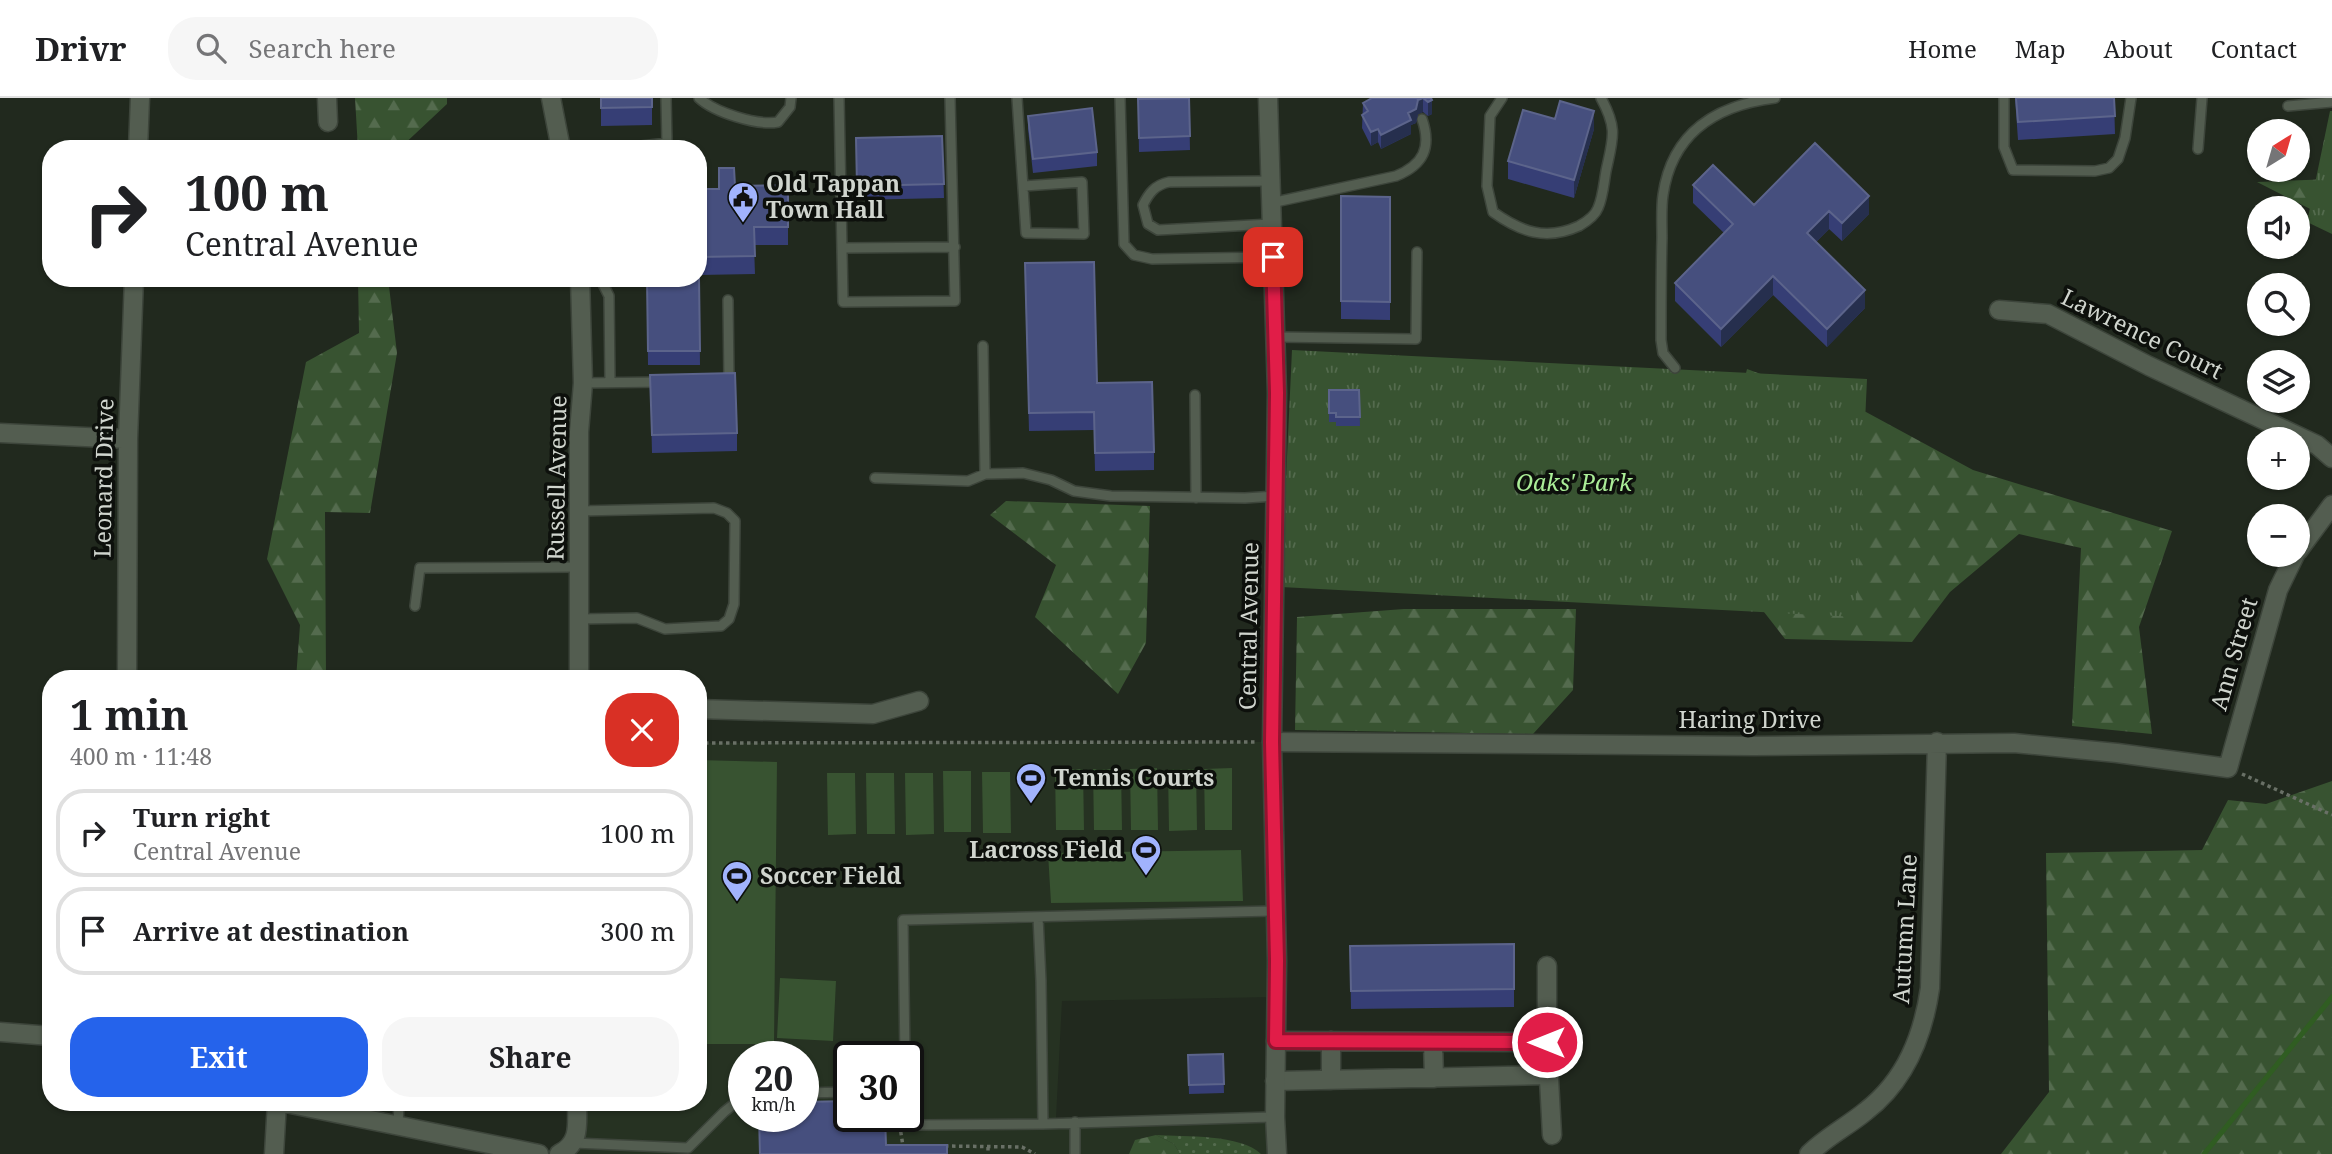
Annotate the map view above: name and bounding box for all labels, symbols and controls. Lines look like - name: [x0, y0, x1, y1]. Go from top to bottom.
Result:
- search box: [168, 17, 658, 80]
- text: Drivr: [35, 26, 126, 71]
- icon: search: [192, 29, 230, 67]
- text: Search here: [248, 30, 396, 66]
- text: Home: [1908, 32, 1977, 65]
- text: Map: [2015, 32, 2066, 65]
- text: About: [2104, 32, 2173, 65]
- text: Contact: [2211, 32, 2297, 65]
- north arrow: [2247, 119, 2310, 182]
- map controls: [2247, 119, 2310, 567]
- text: 100 m: [185, 159, 329, 225]
- place label: Old Tappan Town Hall: [766, 167, 900, 225]
- icon: right: [70, 168, 161, 259]
- public building icon: Old Tappan Town Hall: [726, 180, 760, 224]
- button: sound: [2247, 196, 2310, 259]
- text: Central Avenue: [185, 222, 419, 265]
- pin: [1243, 227, 1303, 287]
- icon: arrive: [1254, 238, 1292, 276]
- button: search: [2247, 273, 2310, 336]
- street label: Lawrence Court: [2057, 280, 2228, 386]
- button: layers: [2247, 350, 2310, 413]
- street label: Russell Avenue: [539, 395, 573, 561]
- street label: Leonard Drive: [86, 398, 120, 558]
- button: +: [2247, 427, 2310, 490]
- park label: Oaks' Park: [1516, 466, 1633, 498]
- button: −: [2247, 504, 2310, 567]
- street label: Central Avenue: [1231, 542, 1265, 710]
- street label: Ann Street: [2202, 594, 2264, 714]
- text: 1 min: [70, 685, 189, 742]
- button: close: [605, 693, 679, 767]
- street label: Haring Drive: [1678, 703, 1822, 735]
- text: 400 m · 11:48: [70, 740, 212, 772]
- sports icon: Tennis Courts: [1014, 761, 1048, 805]
- place label: Tennis Courts: [1054, 761, 1214, 793]
- text: Turn right: [133, 799, 270, 835]
- icon: right: [74, 814, 112, 852]
- text: 100 m: [600, 815, 675, 851]
- place label: Lacross Field: [969, 833, 1123, 865]
- sports icon: Lacross Field: [1129, 833, 1163, 877]
- text: Central Avenue: [133, 835, 301, 867]
- street label: Autumn Lane: [1884, 853, 1924, 1005]
- sports icon: Soccer Field: [720, 859, 754, 903]
- place label: Soccer Field: [760, 859, 901, 891]
- icon: arrive: [74, 912, 112, 950]
- text: Arrive at destination: [133, 913, 409, 949]
- text: 300 m: [600, 913, 675, 949]
- position arrow: [1510, 1005, 1584, 1079]
- button: Exit: [70, 1017, 368, 1097]
- button: Share: [382, 1017, 679, 1097]
- speed limit sign: 30: [833, 1041, 924, 1132]
- text: 20: [754, 1054, 793, 1101]
- text: km/h: [751, 1092, 796, 1116]

